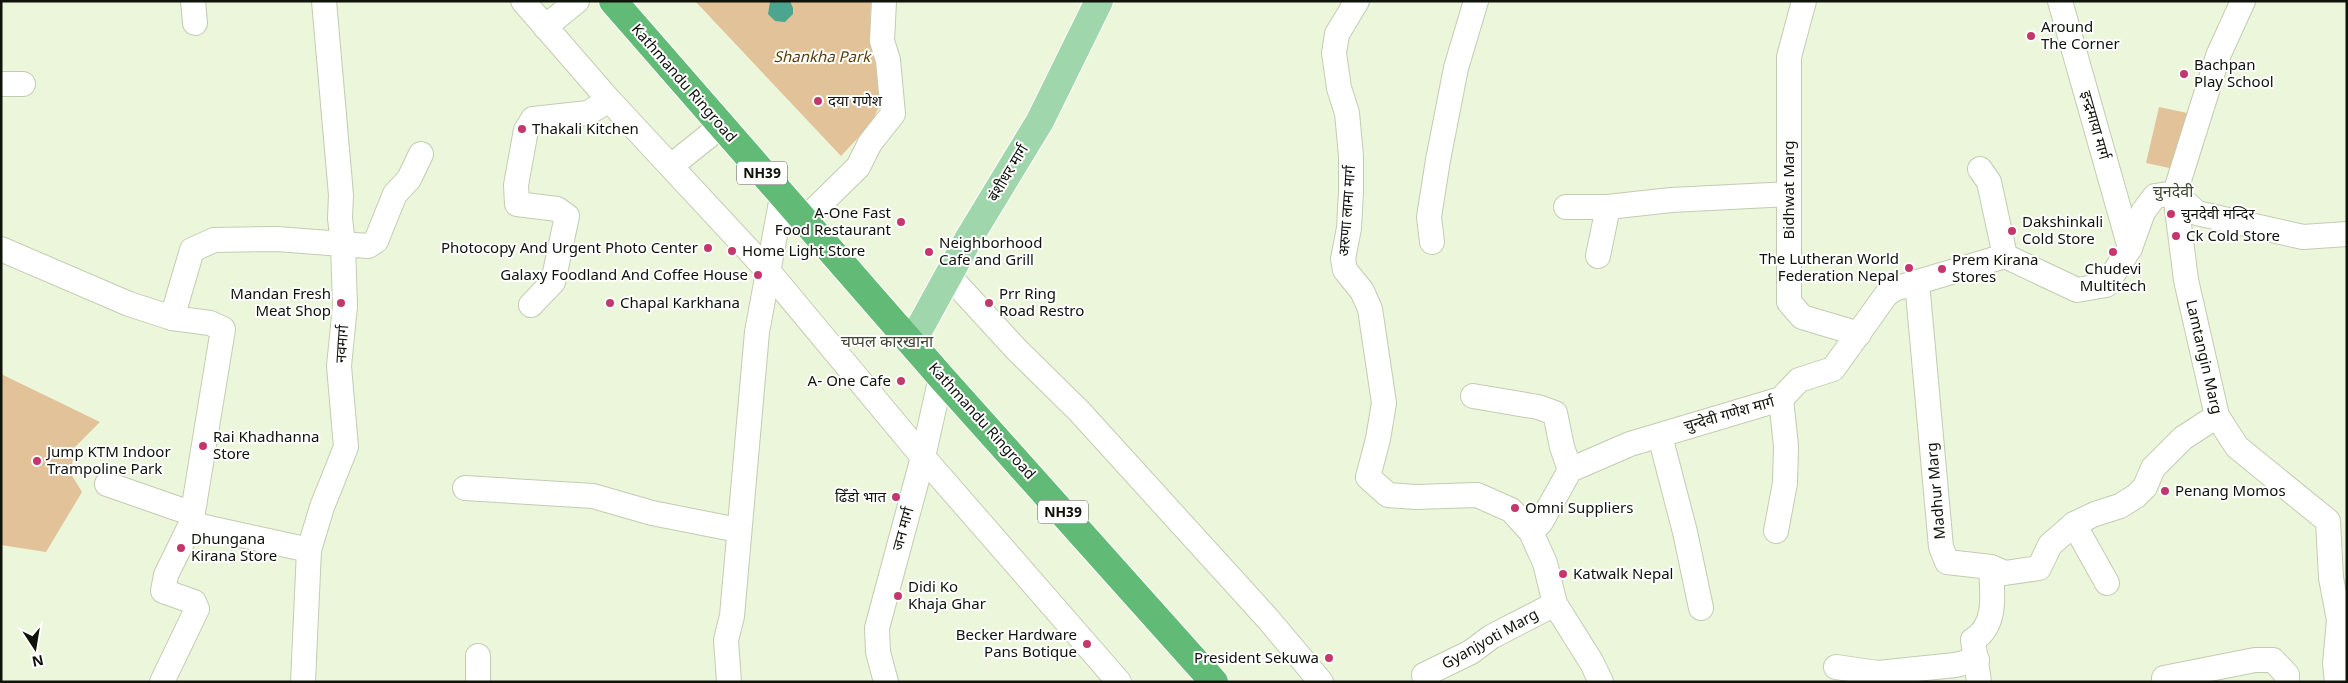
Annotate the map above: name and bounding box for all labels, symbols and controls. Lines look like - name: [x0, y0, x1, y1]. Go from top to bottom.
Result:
- place label: Around The Corner: [2041, 19, 2120, 55]
- street label: Kathmandu Ringroad: [626, 21, 740, 147]
- marker: Around The Corner: [2025, 30, 2037, 42]
- park label: Shankha Park: [774, 49, 872, 68]
- place label: Bachpan Play School: [2194, 57, 2274, 93]
- marker: Bachpan Play School: [2178, 68, 2190, 80]
- street label: इन्द्रमाया मार्ग: [2075, 89, 2114, 163]
- place label: दया गणेश: [828, 92, 883, 112]
- marker: दया गणेश: [812, 95, 824, 107]
- place label: Thakali Kitchen: [532, 121, 639, 140]
- marker: Thakali Kitchen: [516, 123, 528, 135]
- street label: बंशीधर मार्ग: [984, 140, 1034, 206]
- street label: Bidhwat Marg: [1781, 141, 1800, 239]
- road number: NH39: [737, 162, 787, 184]
- street label: अरुणा लामा मार्ग: [1335, 164, 1361, 257]
- district label: चुनदेवी: [2153, 182, 2194, 204]
- place label: A-One Fast Food Restaurant: [775, 205, 892, 241]
- place label: चुनदेवी मन्दिर: [2181, 205, 2255, 225]
- marker: चुनदेवी मन्दिर: [2165, 208, 2177, 220]
- place label: Dakshinkali Cold Store: [2022, 214, 2103, 250]
- marker: A-One Fast Food Restaurant: [895, 216, 907, 228]
- marker: Dakshinkali Cold Store: [2006, 225, 2018, 237]
- place label: Ck Cold Store: [2186, 228, 2280, 247]
- marker: Ck Cold Store: [2170, 230, 2182, 242]
- place label: Neighborhood Cafe and Grill: [939, 235, 1042, 271]
- place label: Photocopy And Urgent Photo Center: [441, 240, 698, 259]
- marker: Photocopy And Urgent Photo Center: [702, 242, 714, 254]
- place label: Home Light Store: [742, 243, 865, 262]
- marker: Home Light Store: [726, 245, 738, 257]
- marker: Neighborhood Cafe and Grill: [923, 246, 935, 258]
- marker: Chudevi Multitech: [2107, 246, 2119, 258]
- place label: The Lutheran World Federation Nepal: [1759, 251, 1899, 287]
- place label: Prem Kirana Stores: [1952, 252, 2039, 288]
- place label: Chudevi Multitech: [2080, 261, 2146, 297]
- marker: The Lutheran World Federation Nepal: [1903, 262, 1915, 274]
- marker: Prem Kirana Stores: [1936, 263, 1948, 275]
- place label: Galaxy Foodland And Coffee House: [500, 267, 748, 286]
- marker: Galaxy Foodland And Coffee House: [752, 269, 764, 281]
- place label: Mandan Fresh Meat Shop: [230, 286, 331, 322]
- place label: Prr Ring Road Restro: [999, 286, 1084, 322]
- place label: Chapal Karkhana: [620, 295, 740, 314]
- marker: Mandan Fresh Meat Shop: [335, 297, 347, 309]
- marker: Chapal Karkhana: [604, 297, 616, 309]
- marker: Prr Ring Road Restro: [983, 297, 995, 309]
- street label: Lamtangin Marg: [2180, 298, 2225, 416]
- street label: नवमार्ग: [332, 323, 354, 364]
- district label: चप्पल कारखाना: [841, 333, 934, 354]
- street label: Kathmandu Ringroad: [923, 360, 1038, 484]
- place label: A- One Cafe: [808, 373, 891, 392]
- marker: A- One Cafe: [895, 375, 907, 387]
- street label: चुन्देवी गणेश मार्ग: [1682, 392, 1778, 437]
- place label: Rai Khadhanna Store: [213, 429, 319, 465]
- marker: Rai Khadhanna Store: [197, 440, 209, 452]
- street label: Madhur Marg: [1924, 442, 1951, 540]
- place label: Jump KTM Indoor Trampoline Park: [45, 444, 171, 480]
- marker: Jump KTM Indoor Trampoline Park: [31, 455, 43, 467]
- place label: Penang Momos: [2175, 483, 2286, 502]
- marker: Penang Momos: [2159, 485, 2171, 497]
- place label: ढिँडो भात: [835, 488, 886, 508]
- marker: ढिँडो भात: [890, 491, 902, 503]
- place label: Omni Suppliers: [1525, 500, 1633, 519]
- road number: NH39: [1038, 501, 1088, 524]
- marker: Omni Suppliers: [1509, 502, 1521, 514]
- street label: जन मार्ग: [889, 504, 920, 553]
- place label: Dhungana Kirana Store: [191, 531, 277, 567]
- marker: Dhungana Kirana Store: [175, 542, 187, 554]
- place label: Katwalk Nepal: [1573, 566, 1673, 585]
- marker: Katwalk Nepal: [1557, 568, 1569, 580]
- place label: Didi Ko Khaja Ghar: [908, 579, 986, 615]
- marker: Didi Ko Khaja Ghar: [892, 590, 904, 602]
- street label: Gyanjyoti Marg: [1439, 606, 1542, 675]
- north arrow: [10, 623, 60, 673]
- place label: Becker Hardware Pans Botique: [956, 627, 1077, 663]
- marker: Becker Hardware Pans Botique: [1081, 638, 1093, 650]
- text: N: [30, 649, 45, 670]
- place label: President Sekuwa: [1194, 650, 1319, 669]
- marker: President Sekuwa: [1323, 652, 1335, 664]

